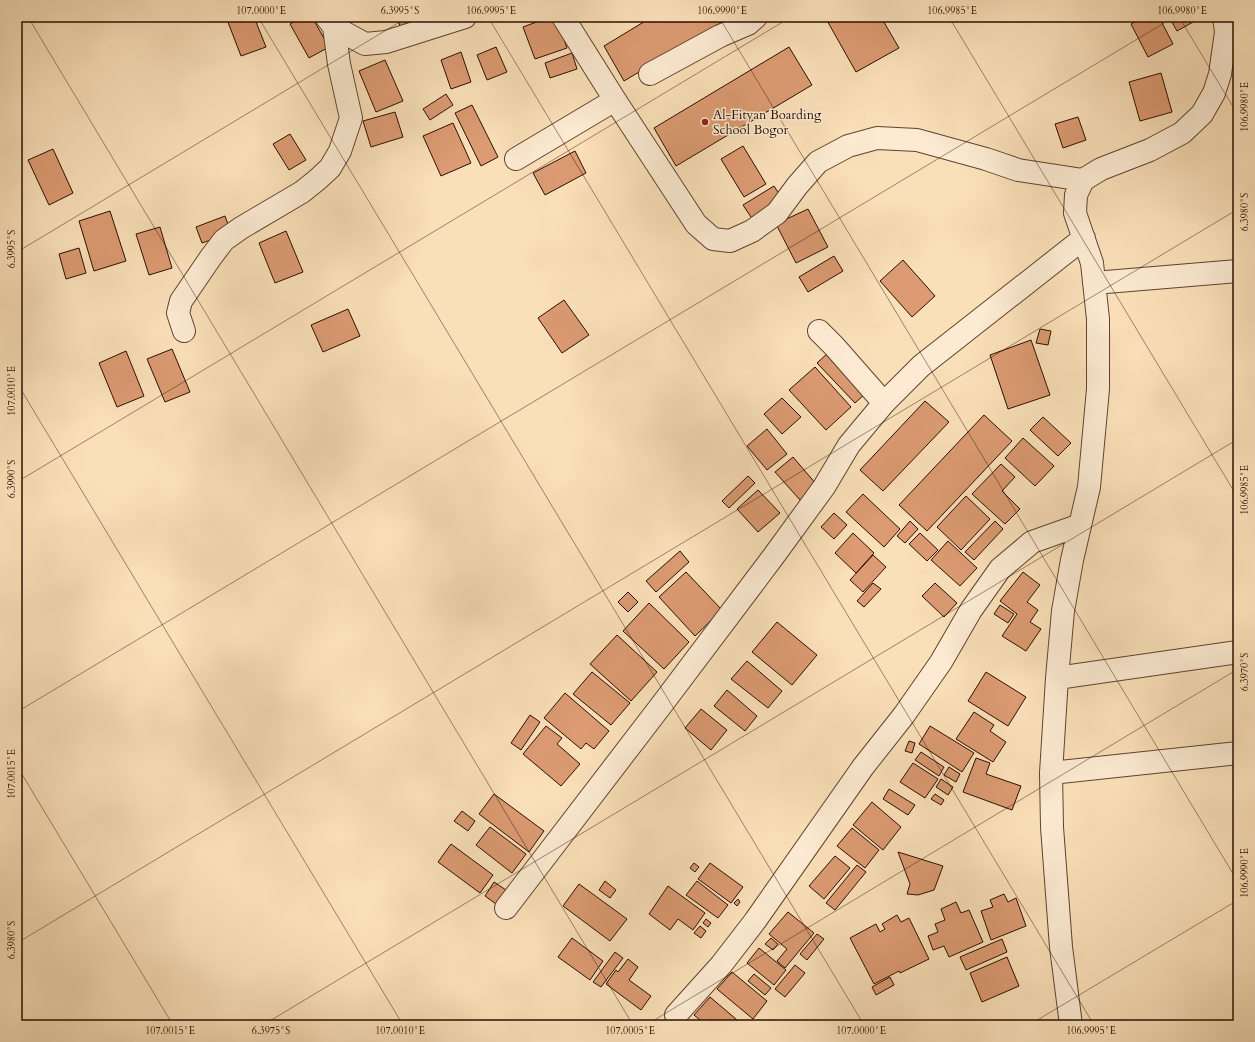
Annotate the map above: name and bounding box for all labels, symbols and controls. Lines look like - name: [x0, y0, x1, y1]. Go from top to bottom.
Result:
- text: 107.0000°E: [236, 4, 286, 18]
- text: 6.3995°S: [381, 4, 419, 18]
- text: 106.9995°E: [466, 4, 516, 18]
- text: 106.9990°E: [697, 4, 747, 18]
- text: 106.9985°E: [927, 4, 977, 18]
- text: 106.9980°E: [1157, 4, 1207, 18]
- text: 106.9980°E: [1238, 82, 1252, 132]
- place label: Al-Fityan Boarding School Bogor: [713, 106, 822, 139]
- marker: Al-Fityan Boarding School Bogor: [700, 117, 710, 127]
- text: 6.3980°S: [1238, 193, 1252, 231]
- text: 6.3995°S: [5, 230, 19, 268]
- text: 107.0010°E: [5, 366, 19, 416]
- text: 6.3990°S: [5, 460, 19, 498]
- text: 106.9985°E: [1238, 465, 1252, 515]
- text: 6.3970°S: [1238, 653, 1252, 691]
- text: 107.0015°E: [5, 749, 19, 799]
- text: 106.9990°E: [1238, 848, 1252, 898]
- text: 6.3980°S: [5, 921, 19, 959]
- text: 107.0015°E: [145, 1024, 195, 1038]
- text: 6.3975°S: [252, 1024, 290, 1038]
- text: 107.0010°E: [375, 1024, 425, 1038]
- text: 107.0005°E: [605, 1024, 655, 1038]
- text: 107.0000°E: [836, 1024, 886, 1038]
- text: 106.9995°E: [1066, 1024, 1116, 1038]

